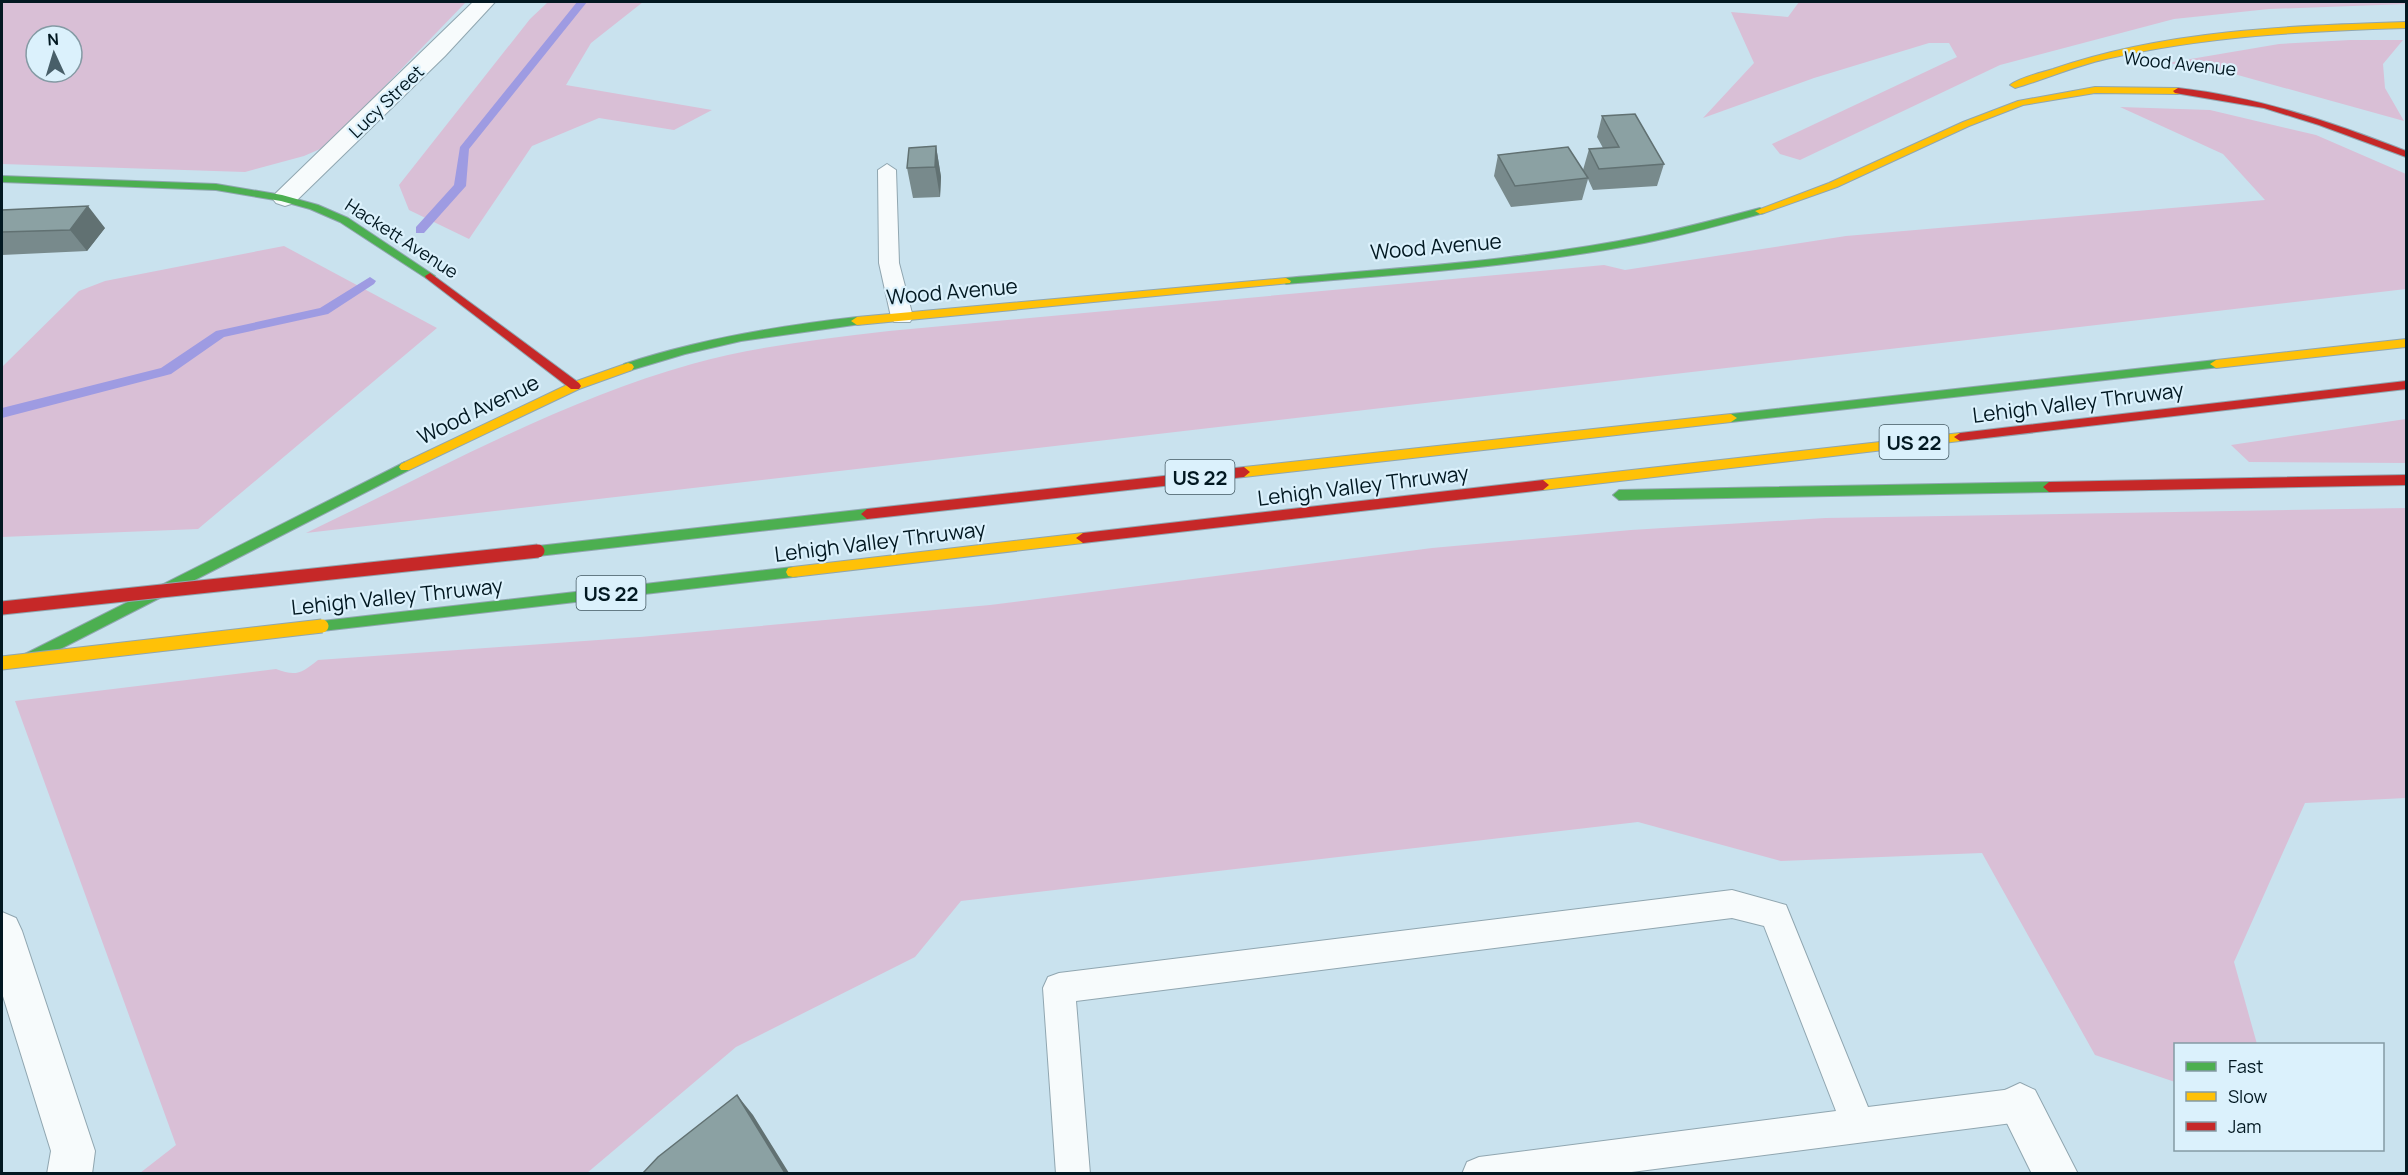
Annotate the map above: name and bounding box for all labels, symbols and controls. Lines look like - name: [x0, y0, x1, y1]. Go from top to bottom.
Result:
- north arrow: [24, 24, 84, 84]
- text: N: [46, 28, 59, 50]
- street label: Wood Avenue: [2123, 45, 2237, 81]
- street label: Lucy Street: [343, 59, 429, 143]
- street label: Hackett Avenue: [341, 193, 463, 283]
- street label: Wood Avenue: [1369, 226, 1503, 266]
- street label: Wood Avenue: [885, 271, 1019, 311]
- street label: Wood Avenue: [413, 368, 543, 450]
- street label: Lehigh Valley Thruway: [1971, 375, 2185, 429]
- road number: US 22: [1880, 425, 1948, 459]
- street label: Lehigh Valley Thruway: [1256, 458, 1470, 512]
- road number: US 22: [1166, 460, 1234, 494]
- street label: Lehigh Valley Thruway: [773, 514, 987, 568]
- street label: Lehigh Valley Thruway: [290, 571, 504, 621]
- road number: US 22: [576, 576, 646, 610]
- legend: [2174, 1043, 2384, 1151]
- text: Fast: [2228, 1054, 2263, 1078]
- text: Slow: [2228, 1084, 2268, 1108]
- text: Jam: [2228, 1114, 2262, 1138]

